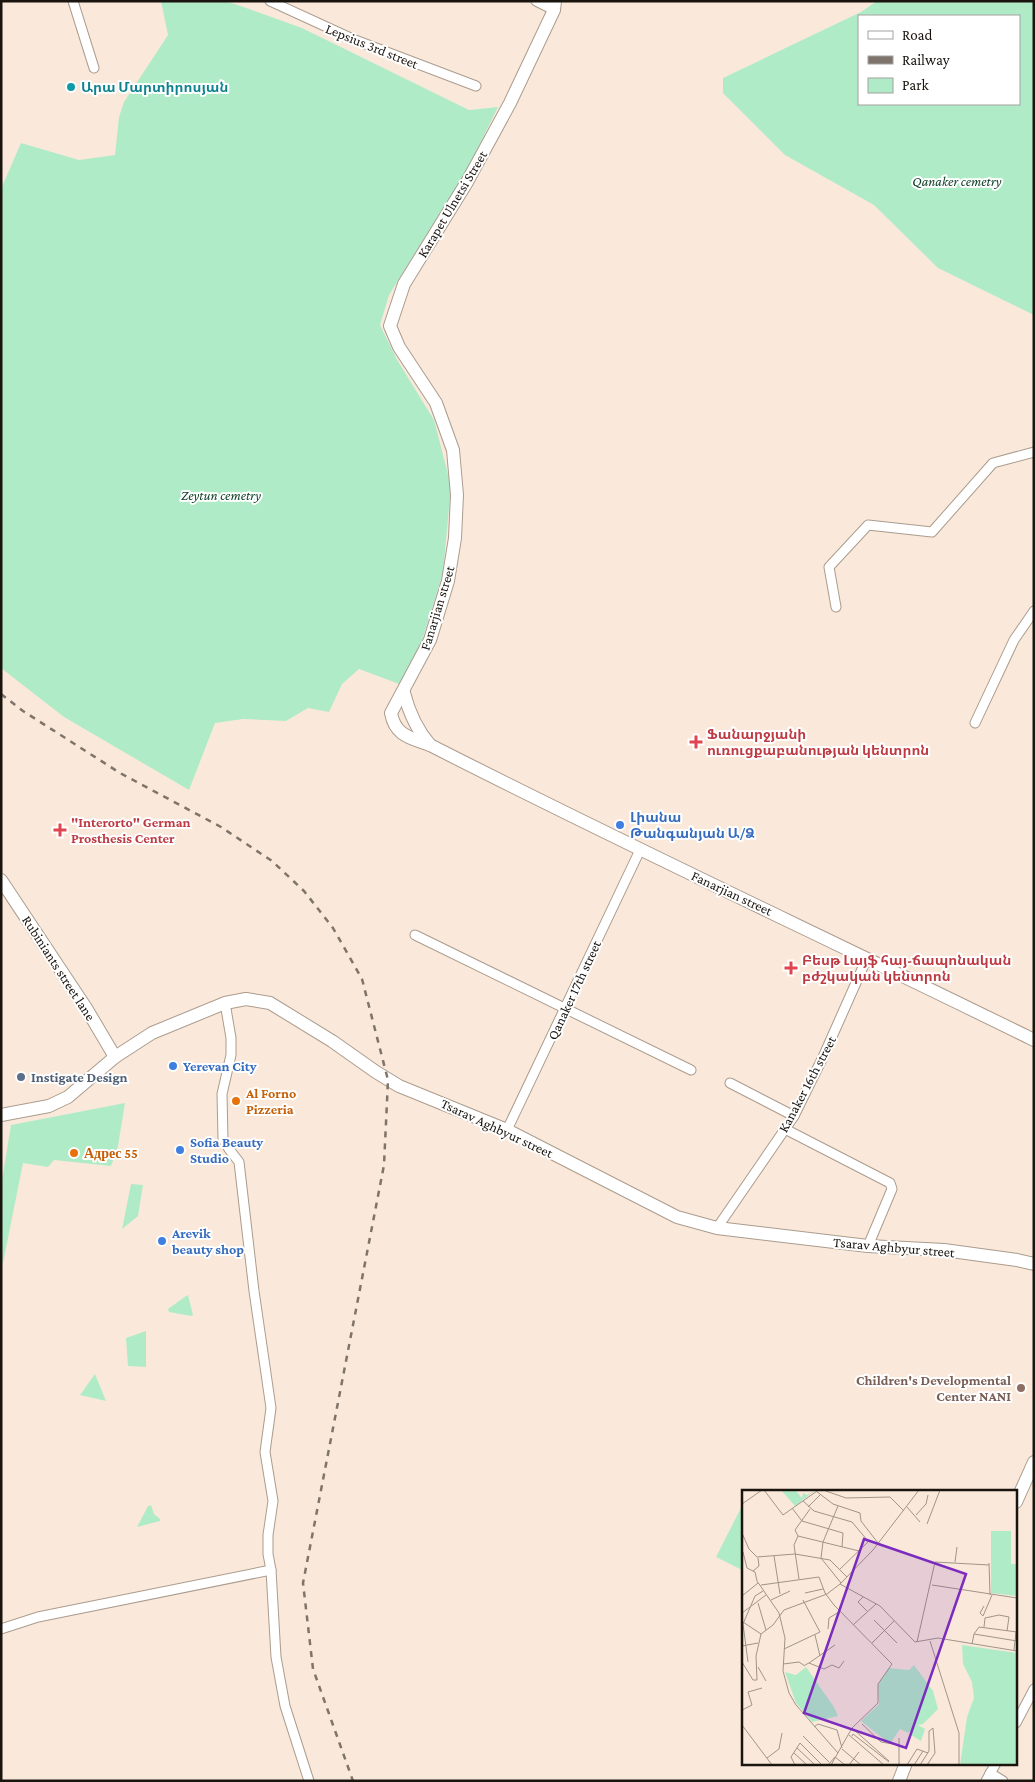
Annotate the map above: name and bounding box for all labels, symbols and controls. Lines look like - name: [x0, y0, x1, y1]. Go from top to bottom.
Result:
- legend: [858, 15, 1020, 105]
- street label: Lepsius 3rd street: [323, 20, 421, 72]
- text: Road: [902, 27, 933, 43]
- text: Railway: [902, 52, 950, 69]
- text: Park: [902, 77, 929, 93]
- place label: Արա Մարտիրոսյան: [81, 79, 228, 95]
- marker: Արա Մարտիրոսյան: [65, 81, 77, 93]
- street label: Karapet Ulnetsi Street: [414, 147, 490, 260]
- park label: Qanaker cemetry: [912, 173, 1002, 189]
- park label: Zeytun cemetry: [181, 487, 261, 503]
- street label: Fanarjian street: [417, 563, 459, 652]
- place label: Ֆանարջյանի ուռուցքաբանության կենտրոն: [707, 726, 929, 758]
- marker: Ֆանարջյանի ուռուցքաբանության կենտրոն: [689, 735, 703, 749]
- place label: Լիանա Թանգանյան Ա/Ձ: [630, 809, 755, 841]
- place label: "Interorto" German Prosthesis Center: [71, 814, 191, 846]
- marker: Լիանա Թանգանյան Ա/Ձ: [614, 819, 626, 831]
- marker: "Interorto" German Prosthesis Center: [53, 823, 67, 837]
- street label: Fanarjian street: [689, 867, 775, 920]
- street label: Rubiniants street lane: [19, 913, 99, 1023]
- street label: Qanaker 17th street: [544, 937, 604, 1042]
- place label: Բեսթ Լայֆ հայ-ճապոնական բժշկական կենտրոն: [802, 952, 1011, 984]
- marker: Բեսթ Լայֆ հայ-ճապոնական բժշկական կենտրոն: [784, 961, 798, 975]
- street label: Kanaker 16th street: [775, 1033, 839, 1135]
- place label: Yerevan City: [183, 1058, 257, 1074]
- marker: Yerevan City: [167, 1060, 179, 1072]
- place label: Instigate Design: [31, 1069, 128, 1085]
- marker: Instigate Design: [15, 1071, 27, 1083]
- place label: Al Forno Pizzeria: [245, 1085, 296, 1117]
- marker: Al Forno Pizzeria: [230, 1095, 242, 1107]
- street label: Tsarav Aghbyur street: [438, 1095, 556, 1161]
- place label: Sofia Beauty Studio: [190, 1134, 263, 1166]
- marker: Sofia Beauty Studio: [174, 1144, 186, 1156]
- place label: Адрес 55: [84, 1145, 138, 1161]
- marker: Адрес 55: [68, 1147, 80, 1159]
- place label: Arevik beauty shop: [171, 1225, 244, 1257]
- street label: Tsarav Aghbyur street: [833, 1234, 956, 1260]
- marker: Arevik beauty shop: [156, 1235, 168, 1247]
- place label: Children's Developmental Center NANI: [856, 1372, 1011, 1404]
- marker: Children's Developmental Center NANI: [1015, 1382, 1027, 1394]
- inset map: [742, 1490, 1018, 1764]

